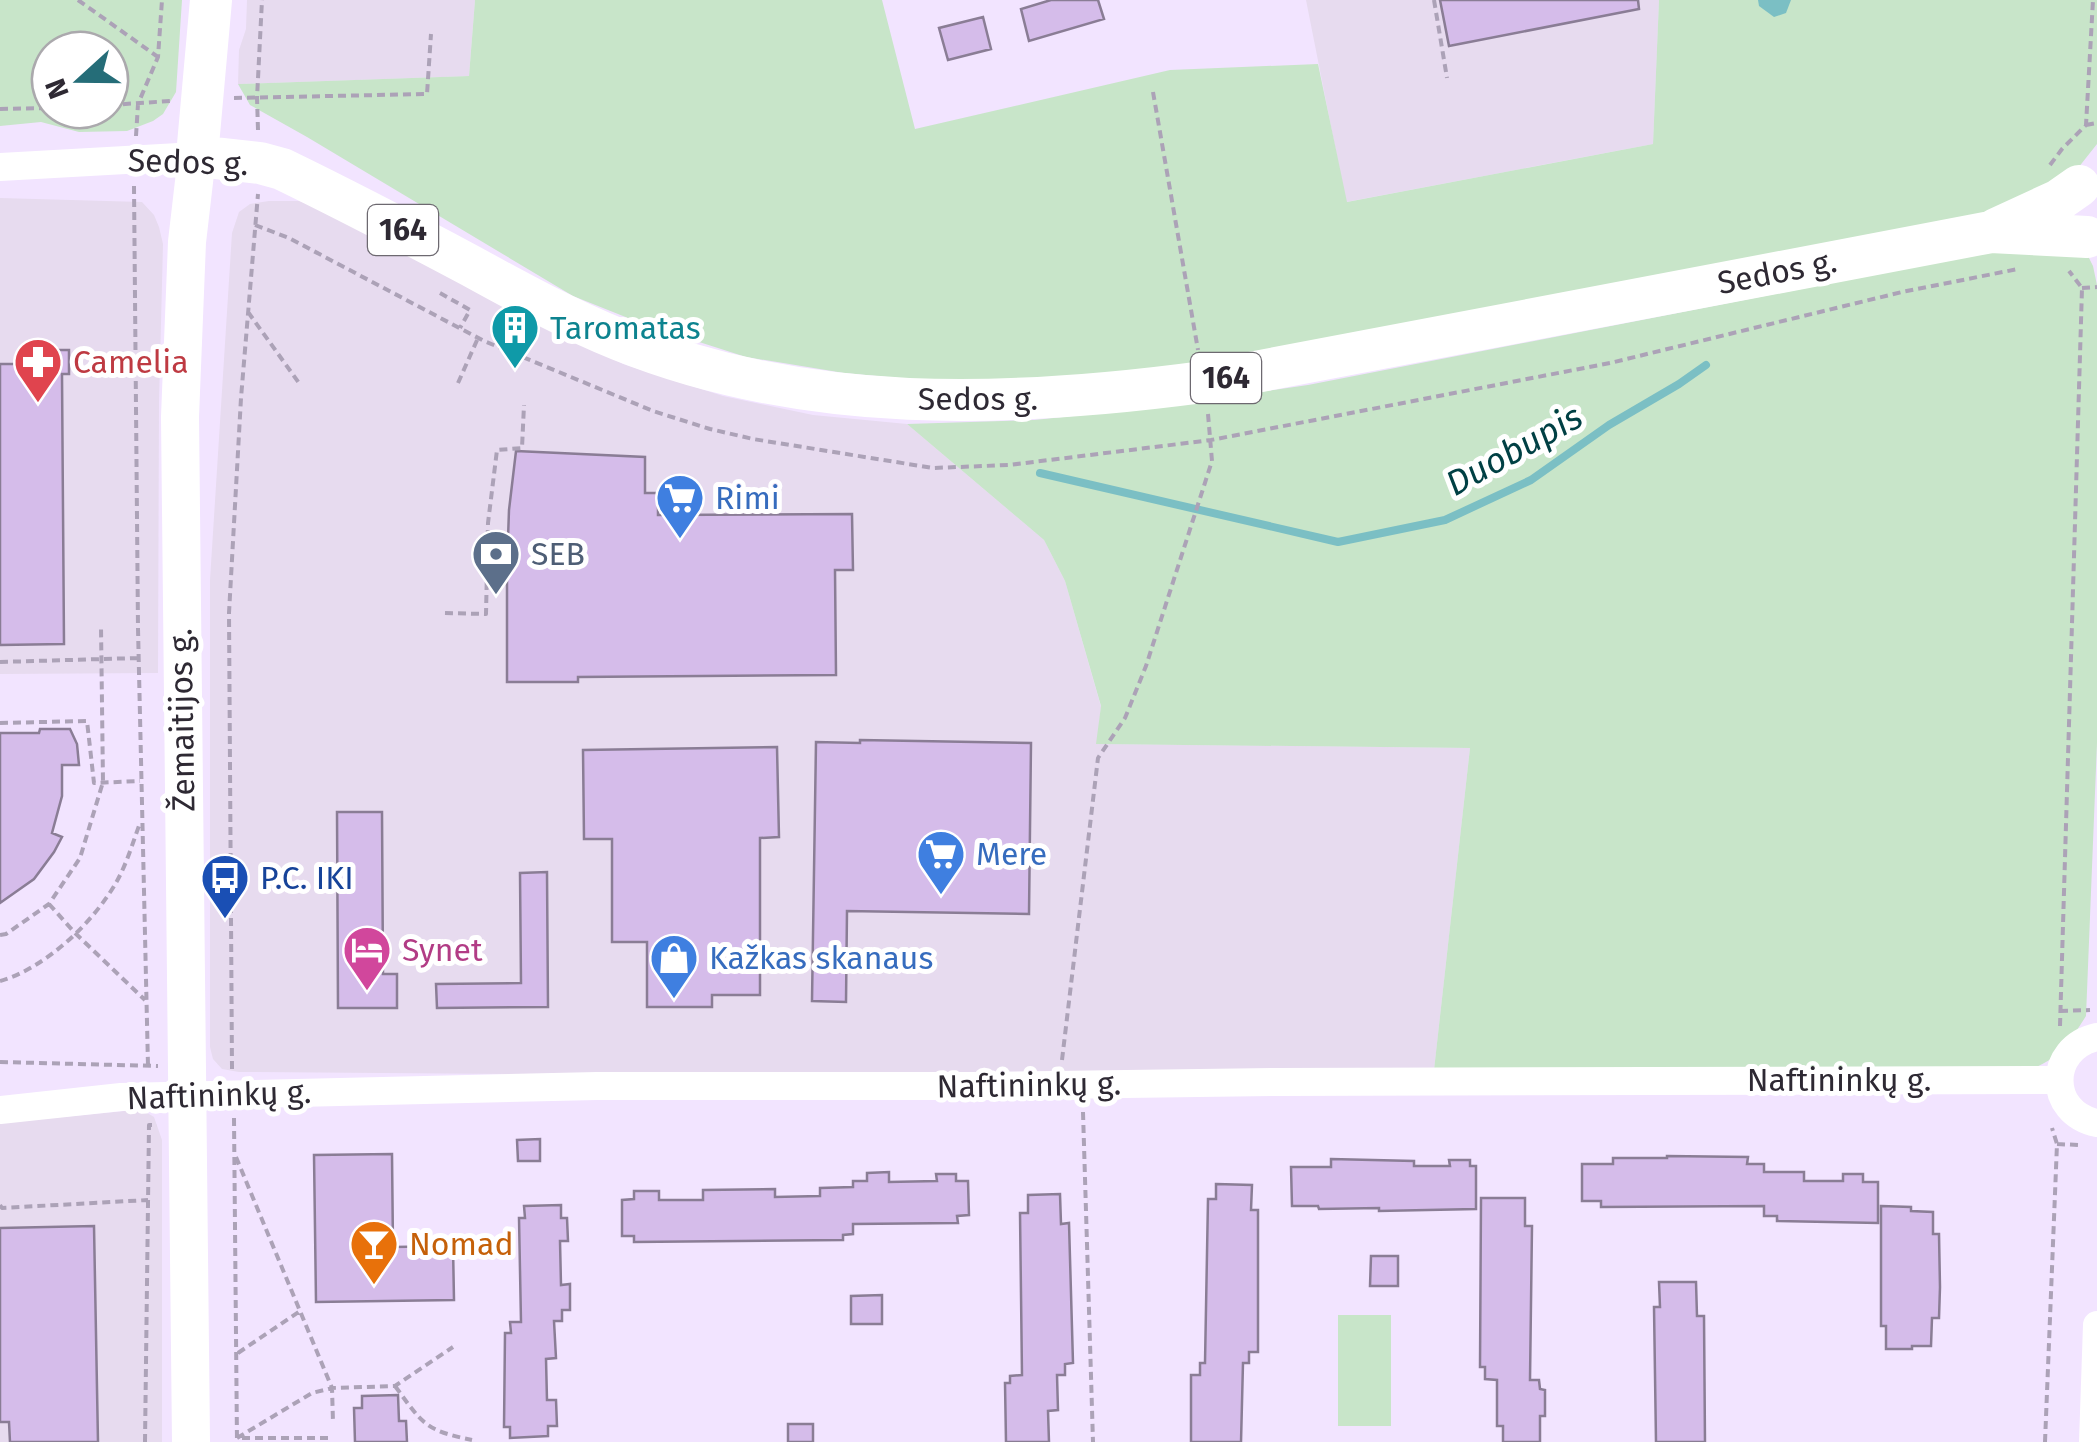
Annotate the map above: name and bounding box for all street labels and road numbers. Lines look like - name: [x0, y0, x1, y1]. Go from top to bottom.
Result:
- street label: Sedos g.: [127, 141, 249, 183]
- road number: 164: [368, 205, 438, 255]
- street label: Sedos g.: [1714, 242, 1840, 302]
- road number: 164: [1191, 353, 1261, 403]
- street label: Sedos g.: [918, 380, 1038, 418]
- street label: Žemaitijos g.: [161, 628, 203, 812]
- street label: Naftininkų g.: [1747, 1061, 1931, 1099]
- street label: Naftininkų g.: [936, 1064, 1122, 1106]
- street label: Naftininkų g.: [126, 1073, 312, 1117]

